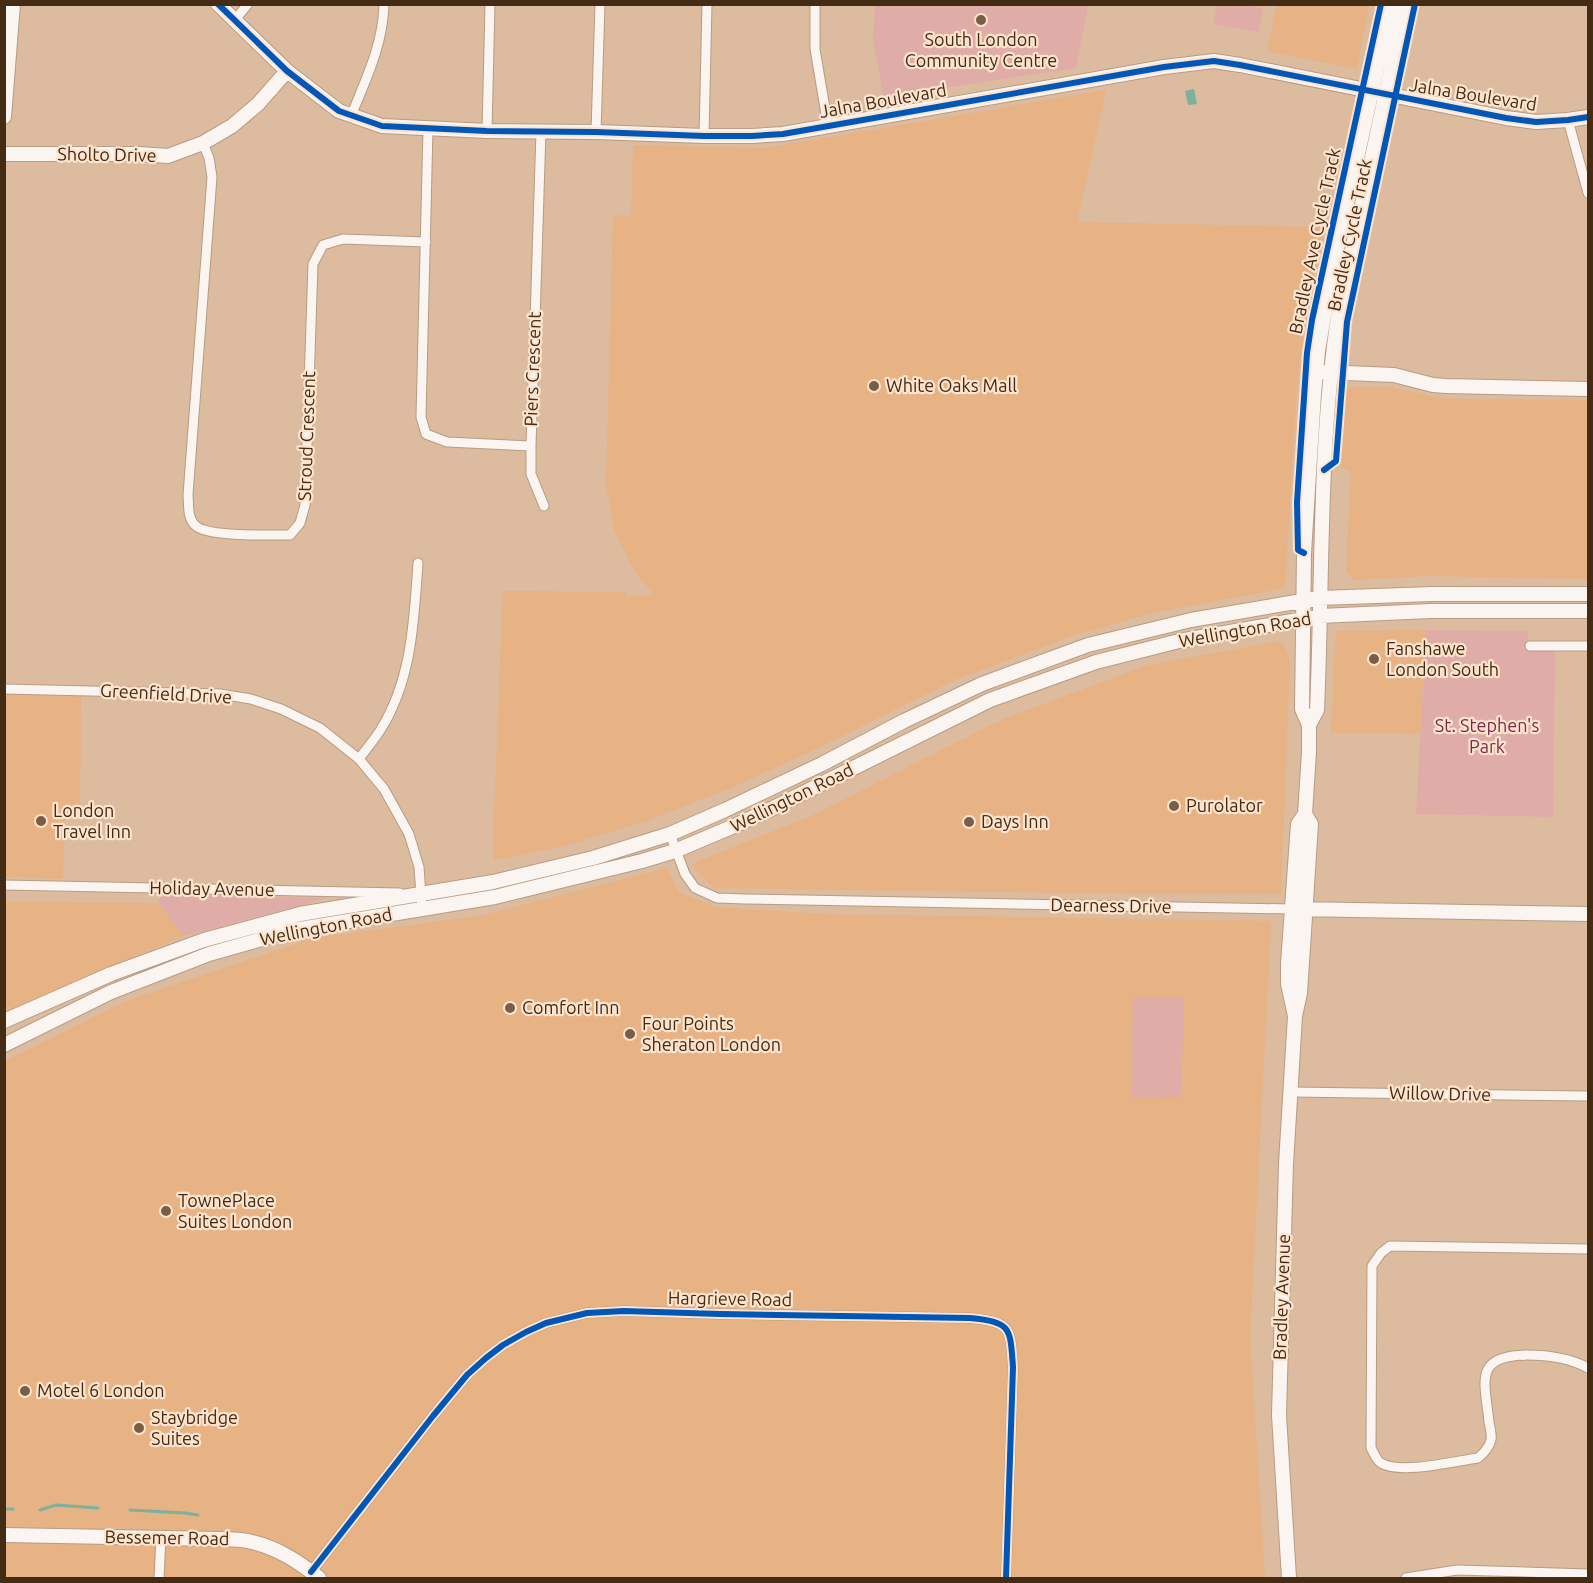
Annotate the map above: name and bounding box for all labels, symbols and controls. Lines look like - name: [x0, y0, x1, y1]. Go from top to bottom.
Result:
- marker: South London Community Centre: [974, 13, 988, 27]
- place label: South London Community Centre: [905, 29, 1057, 70]
- street label: Jalna Boulevard: [1408, 74, 1538, 114]
- street label: Jalna Boulevard: [818, 79, 948, 121]
- street label: Sholto Drive: [57, 143, 157, 165]
- street label: Bradley Ave Cycle Track: [1285, 146, 1343, 336]
- street label: Bradley Cycle Track: [1323, 157, 1375, 313]
- street label: Piers Crescent: [520, 311, 544, 427]
- street label: Stroud Crescent: [294, 371, 318, 501]
- place label: White Oaks Mall: [886, 375, 1017, 395]
- marker: White Oaks Mall: [867, 379, 881, 393]
- street label: Wellington Road: [1177, 608, 1313, 651]
- place label: Fanshawe London South: [1386, 638, 1499, 679]
- marker: Fanshawe London South: [1367, 652, 1381, 666]
- street label: Greenfield Drive: [100, 680, 232, 706]
- park label: St. Stephen's Park: [1435, 715, 1539, 756]
- street label: Wellington Road: [727, 759, 856, 836]
- place label: Purolator: [1186, 795, 1263, 815]
- marker: Purolator: [1167, 799, 1181, 813]
- place label: London Travel Inn: [53, 800, 131, 841]
- place label: Days Inn: [981, 811, 1049, 831]
- marker: London Travel Inn: [34, 814, 48, 828]
- marker: Days Inn: [962, 815, 976, 829]
- street label: Holiday Avenue: [149, 877, 275, 899]
- street label: Dearness Drive: [1050, 894, 1172, 916]
- street label: Wellington Road: [258, 903, 394, 949]
- place label: Comfort Inn: [522, 997, 620, 1017]
- marker: Comfort Inn: [503, 1001, 517, 1015]
- place label: Four Points Sheraton London: [642, 1013, 781, 1054]
- marker: Four Points Sheraton London: [623, 1027, 637, 1041]
- street label: Willow Drive: [1389, 1082, 1491, 1104]
- place label: TownePlace Suites London: [178, 1190, 292, 1231]
- marker: TownePlace Suites London: [159, 1204, 173, 1218]
- street label: Bradley Avenue: [1269, 1234, 1293, 1360]
- street label: Hargrieve Road: [668, 1287, 792, 1309]
- place label: Motel 6 London: [37, 1380, 165, 1400]
- marker: Motel 6 London: [18, 1384, 32, 1398]
- place label: Staybridge Suites: [151, 1407, 238, 1448]
- marker: Staybridge Suites: [132, 1421, 146, 1435]
- street label: Bessemer Road: [104, 1526, 230, 1548]

